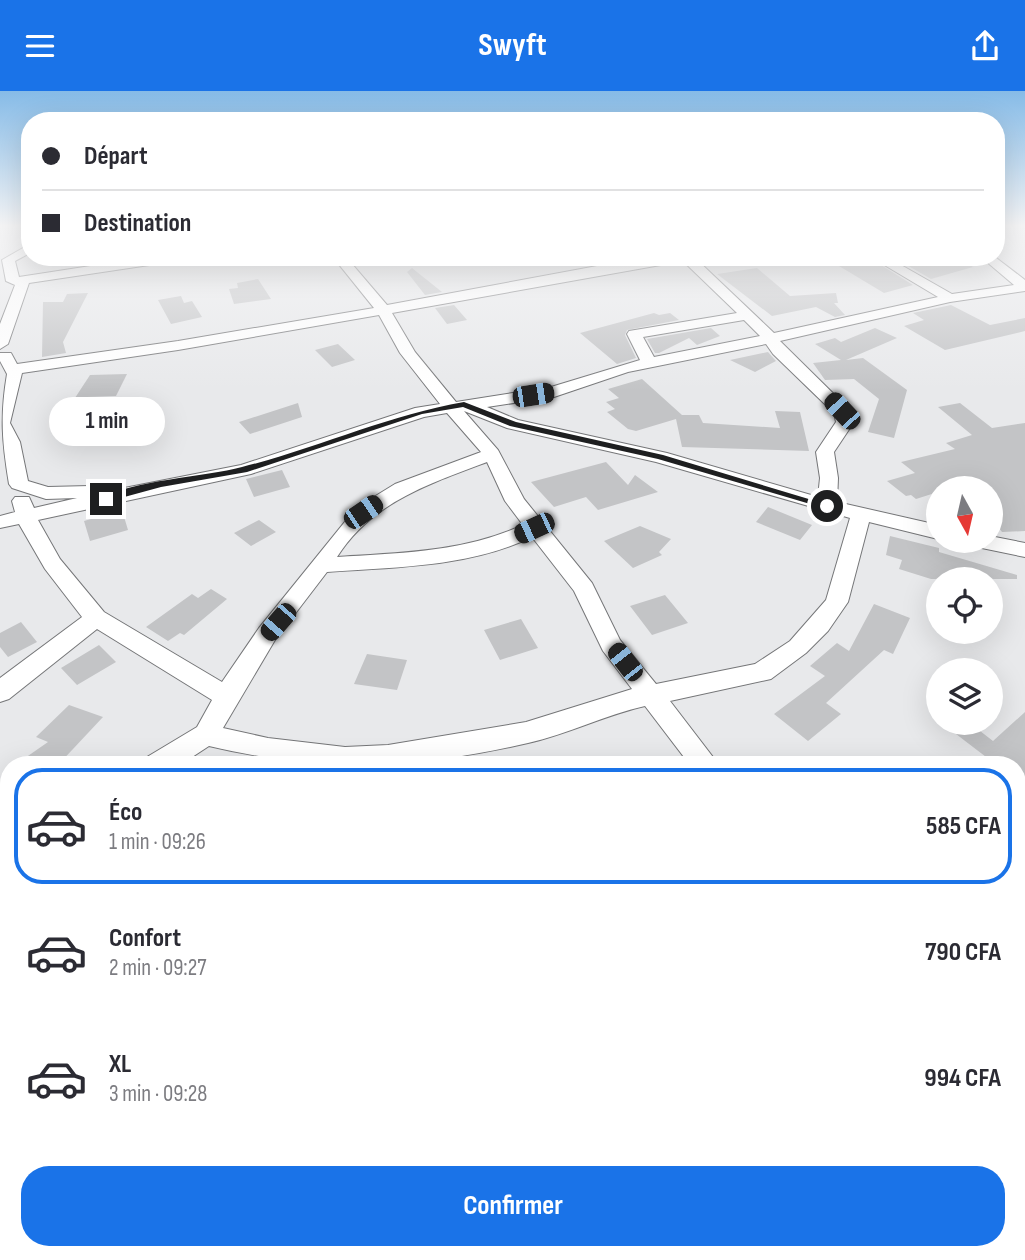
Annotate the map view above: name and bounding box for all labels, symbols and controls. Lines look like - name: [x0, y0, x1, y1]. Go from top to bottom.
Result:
- text: Swyft: [478, 26, 547, 65]
- icon: menu: [21, 27, 59, 65]
- icon: share: [966, 27, 1004, 65]
- text: Départ: [84, 141, 147, 172]
- text: Destination: [84, 208, 191, 239]
- car: [511, 381, 556, 409]
- car: [820, 388, 865, 434]
- callout: 1 min: [48, 397, 164, 447]
- text: 1 min: [86, 407, 128, 435]
- north arrow: [926, 476, 1003, 553]
- map controls: [926, 476, 1003, 735]
- route end: [90, 483, 122, 515]
- route start: [811, 490, 843, 522]
- car: [340, 492, 387, 532]
- car: [511, 510, 558, 546]
- button: locate: [926, 567, 1003, 644]
- car: [257, 599, 300, 645]
- car: [604, 639, 647, 685]
- button: layers: [926, 658, 1003, 735]
- icon: car: [25, 795, 88, 858]
- text: Éco: [109, 797, 142, 828]
- text: 585 CFA: [926, 811, 1001, 842]
- text: 1 min · 09:26: [109, 828, 206, 856]
- icon: car: [25, 921, 88, 984]
- text: Confort: [109, 923, 181, 954]
- text: 790 CFA: [925, 937, 1001, 968]
- text: 2 min · 09:27: [109, 954, 206, 982]
- icon: car: [25, 1047, 88, 1110]
- text: XL: [109, 1049, 131, 1080]
- text: 994 CFA: [924, 1063, 1001, 1094]
- text: 3 min · 09:28: [109, 1080, 207, 1108]
- button: Confirmer: [21, 1166, 1005, 1246]

